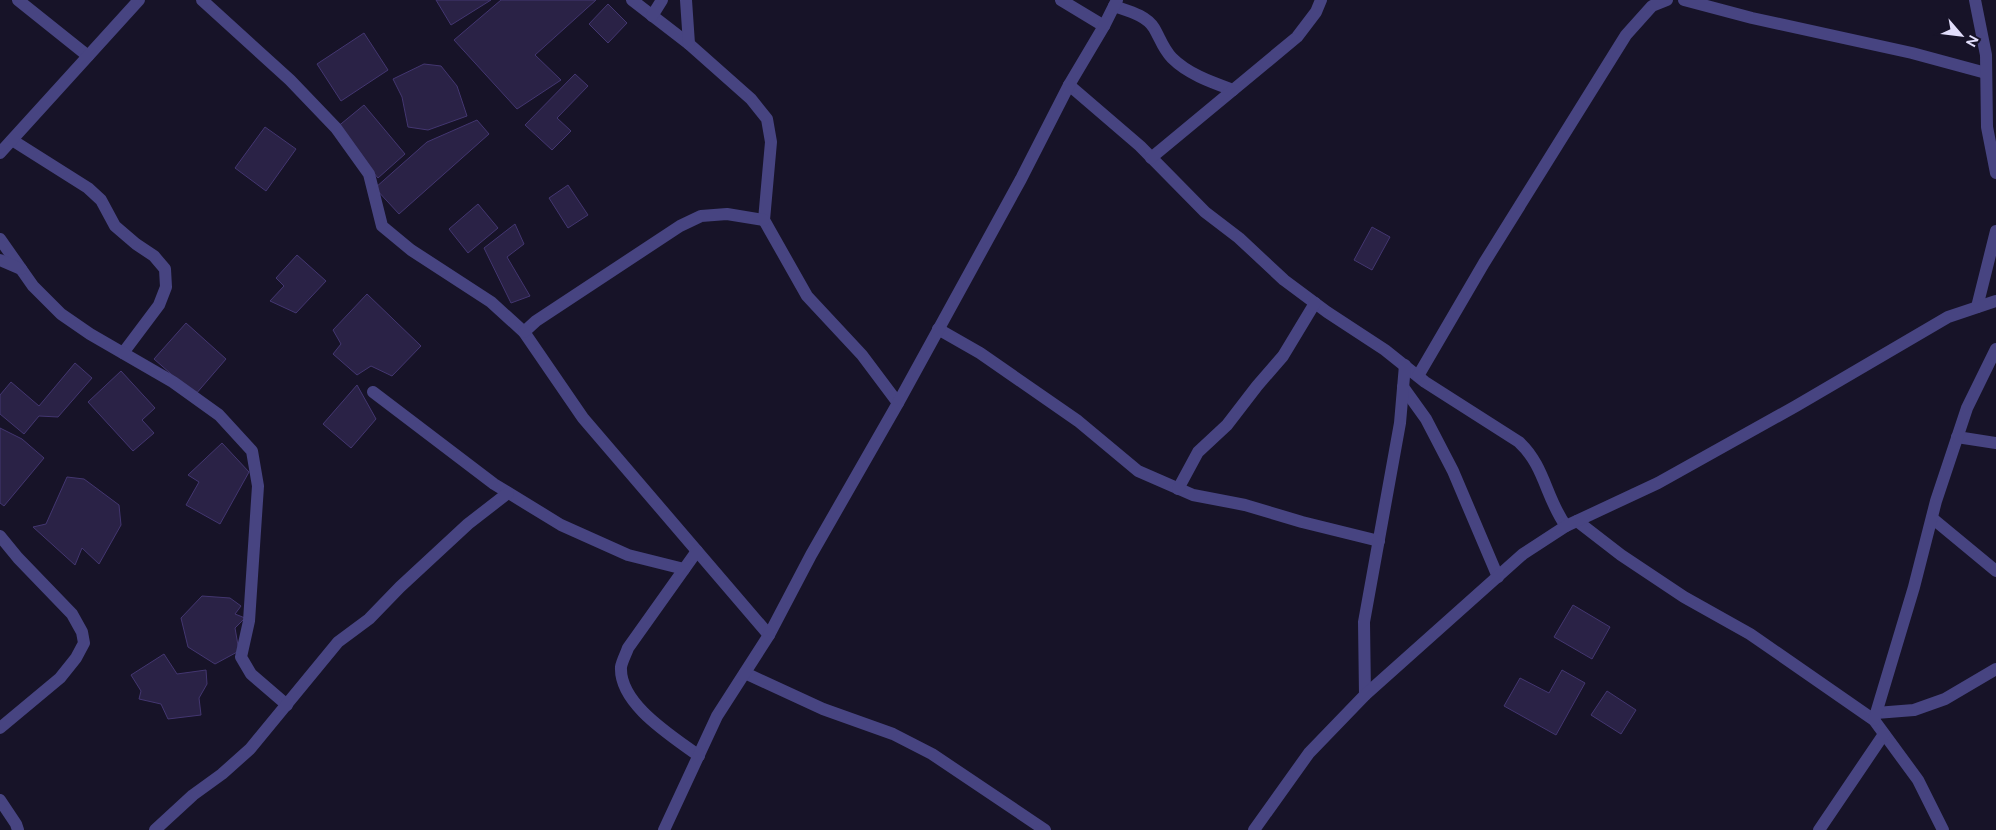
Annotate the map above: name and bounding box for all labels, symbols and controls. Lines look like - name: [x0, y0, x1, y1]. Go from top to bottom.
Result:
- north arrow: [1936, 10, 1986, 60]
- text: N: [1962, 32, 1982, 50]

